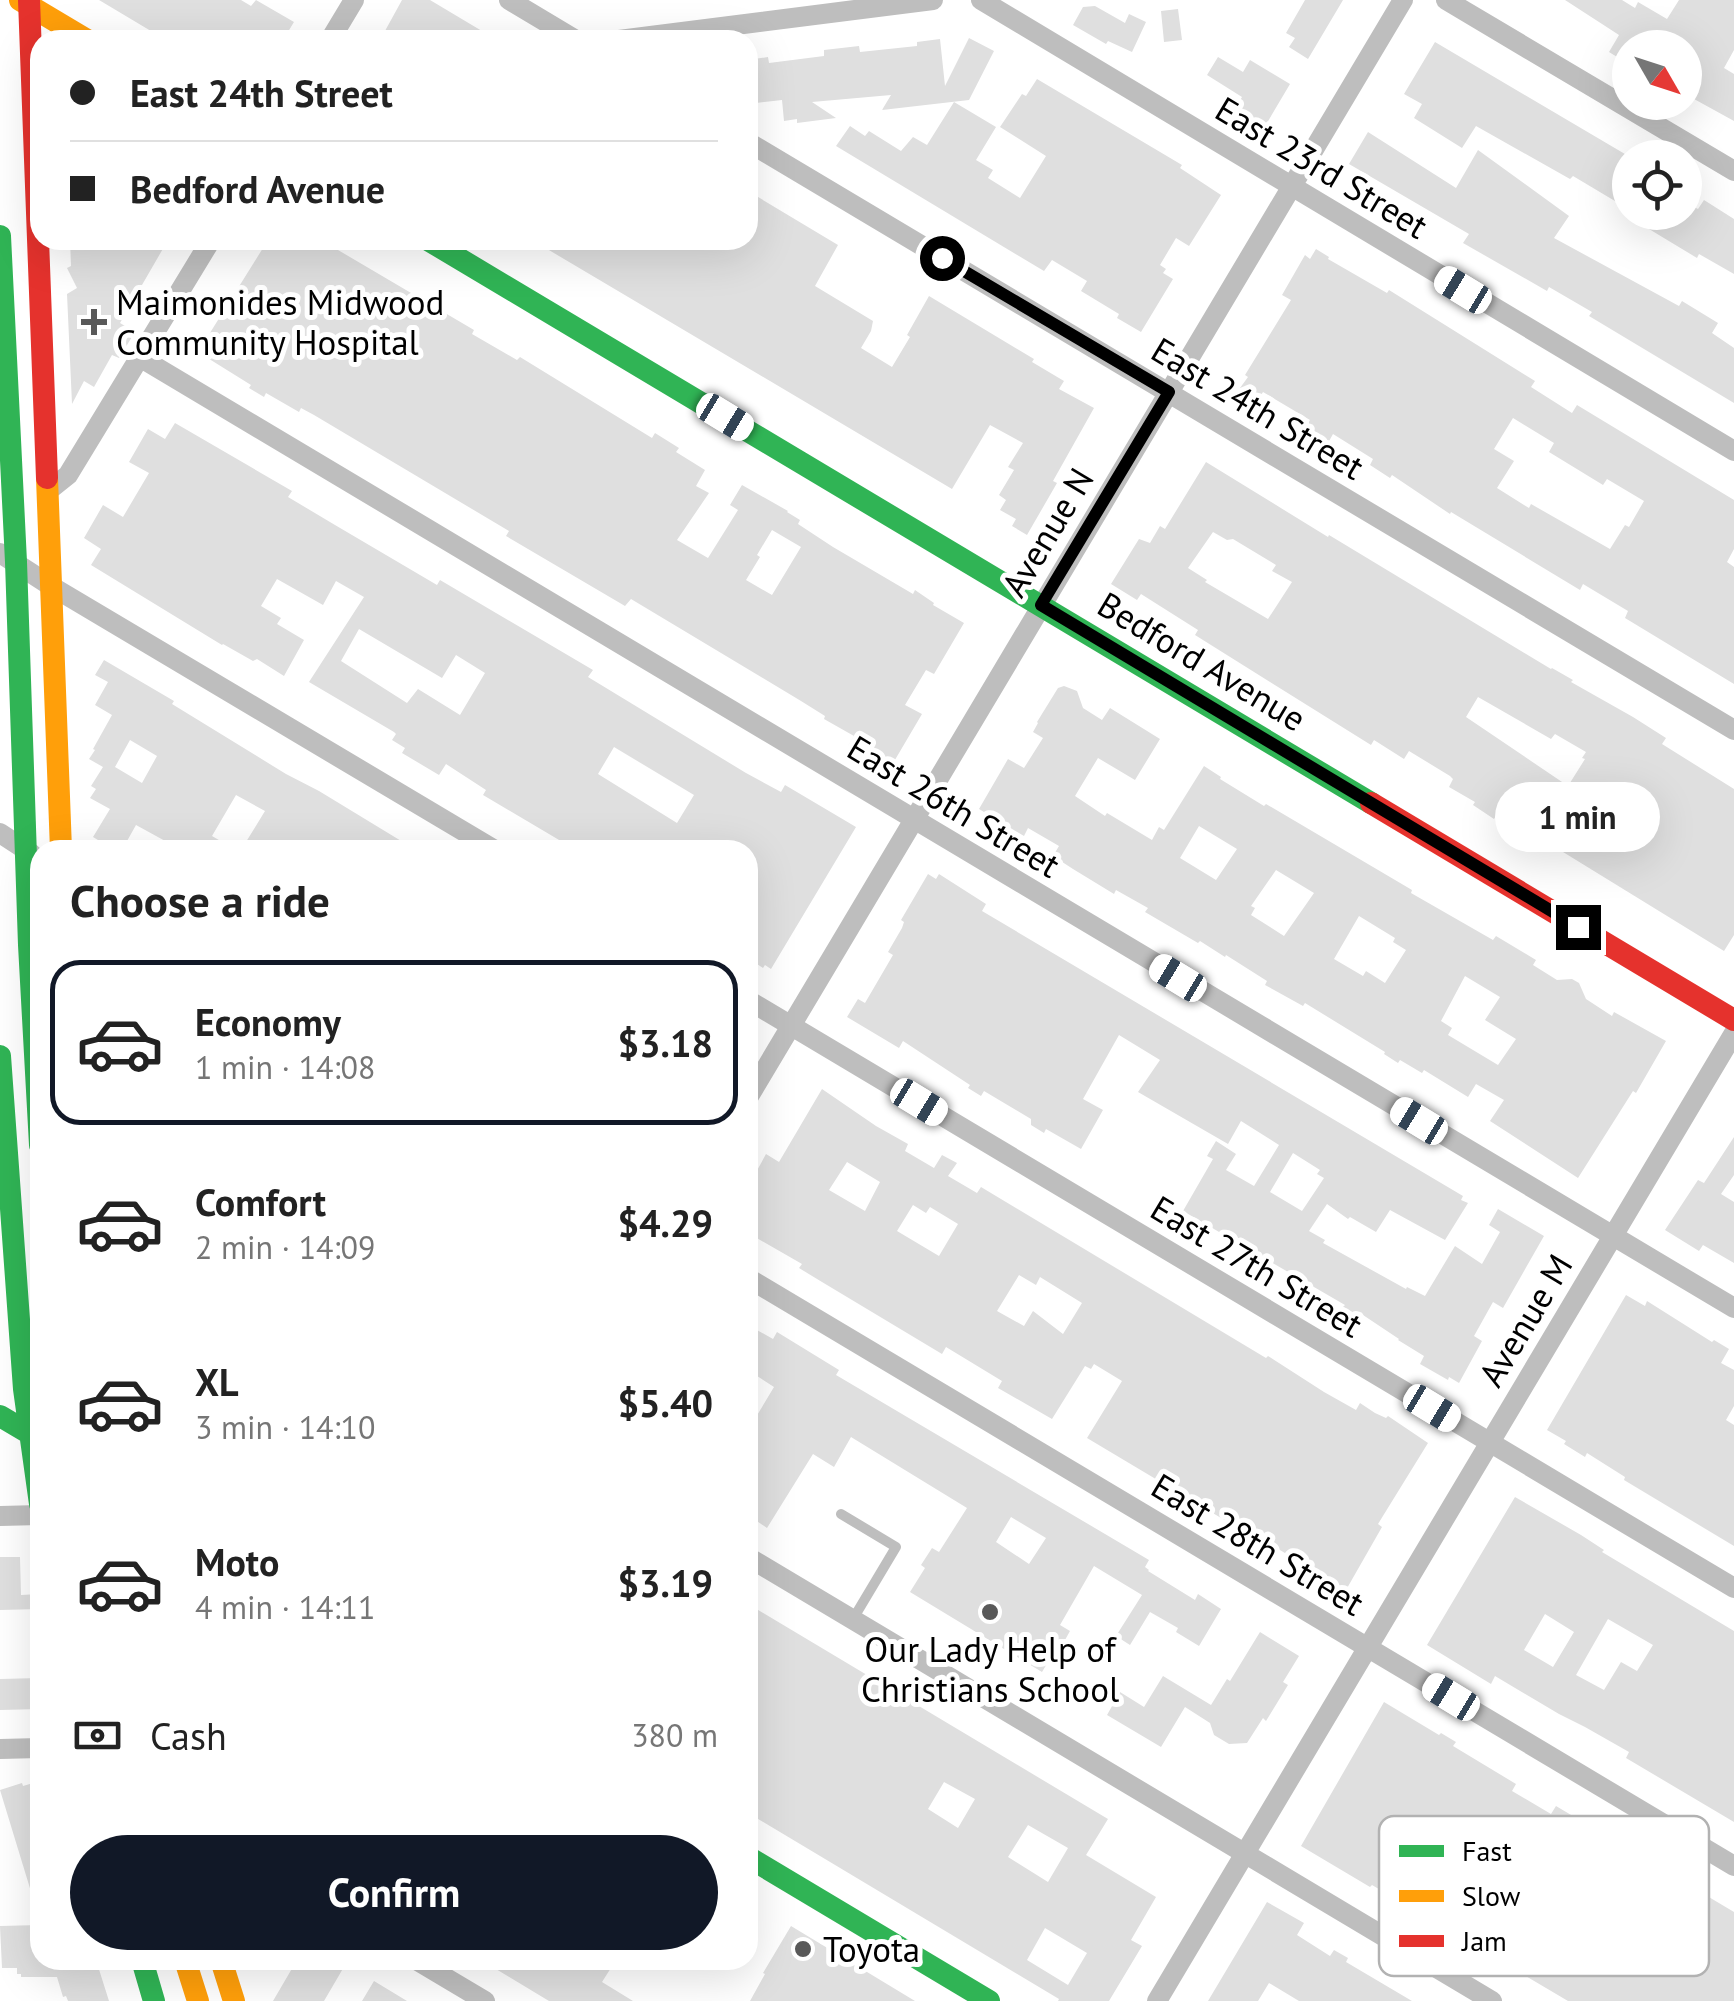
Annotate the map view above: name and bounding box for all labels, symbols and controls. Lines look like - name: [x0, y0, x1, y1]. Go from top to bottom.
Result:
- north arrow: [1612, 30, 1702, 120]
- map controls: [1612, 30, 1702, 230]
- text: East 24th Street: [130, 68, 393, 117]
- street label: East 23rd Street: [1207, 86, 1437, 249]
- button: locate: [1612, 140, 1702, 230]
- text: Bedford Avenue: [130, 164, 385, 213]
- route start: [920, 236, 965, 281]
- car: [1430, 262, 1496, 318]
- place label: Maimonides Midwood Community Hospital: [116, 279, 444, 365]
- marker: Maimonides Midwood Community Hospital: [81, 309, 107, 335]
- street label: East 24th Street: [1143, 326, 1373, 490]
- car: [692, 389, 758, 445]
- street label: Avenue N: [991, 459, 1103, 605]
- street label: Bedford Avenue: [1089, 581, 1315, 741]
- street label: East 26th Street: [839, 724, 1069, 888]
- callout: 1 min: [1496, 782, 1660, 852]
- text: 1 min: [1538, 796, 1617, 838]
- text: Choose a ride: [70, 871, 330, 929]
- route end: [1556, 905, 1601, 950]
- car: [1145, 950, 1211, 1006]
- text: Economy: [195, 997, 341, 1046]
- icon: car: [75, 998, 165, 1088]
- text: $3.18: [617, 1018, 713, 1067]
- text: 1 min · 14:08: [195, 1046, 375, 1088]
- car: [886, 1074, 952, 1130]
- car: [1386, 1093, 1452, 1149]
- text: Comfort: [195, 1177, 326, 1226]
- icon: car: [75, 1178, 165, 1268]
- street label: East 27th Street: [1143, 1185, 1371, 1347]
- text: $4.29: [617, 1198, 713, 1247]
- text: 2 min · 14:09: [195, 1226, 375, 1268]
- street label: Avenue M: [1468, 1245, 1582, 1395]
- text: XL: [195, 1357, 239, 1406]
- icon: car: [75, 1358, 165, 1448]
- text: $5.40: [617, 1378, 713, 1427]
- car: [1399, 1380, 1465, 1436]
- text: 3 min · 14:10: [195, 1406, 375, 1448]
- street label: East 28th Street: [1143, 1462, 1373, 1626]
- text: Moto: [195, 1537, 279, 1586]
- icon: car: [75, 1538, 165, 1628]
- text: $3.19: [617, 1558, 713, 1607]
- text: 4 min · 14:11: [195, 1586, 375, 1628]
- marker: Our Lady Help of Christians School: [979, 1601, 1001, 1623]
- place label: Our Lady Help of Christians School: [861, 1626, 1119, 1712]
- car: [1418, 1669, 1484, 1725]
- icon: cash: [70, 1708, 125, 1763]
- text: Cash: [150, 1711, 227, 1760]
- text: 380 m: [631, 1714, 718, 1756]
- legend: [1379, 1816, 1709, 1976]
- text: Fast: [1462, 1832, 1512, 1869]
- button: Confirm: [70, 1835, 718, 1950]
- text: Slow: [1462, 1877, 1521, 1914]
- text: Jam: [1461, 1922, 1507, 1959]
- place label: Toyota: [823, 1926, 920, 1972]
- marker: Toyota: [792, 1938, 814, 1960]

